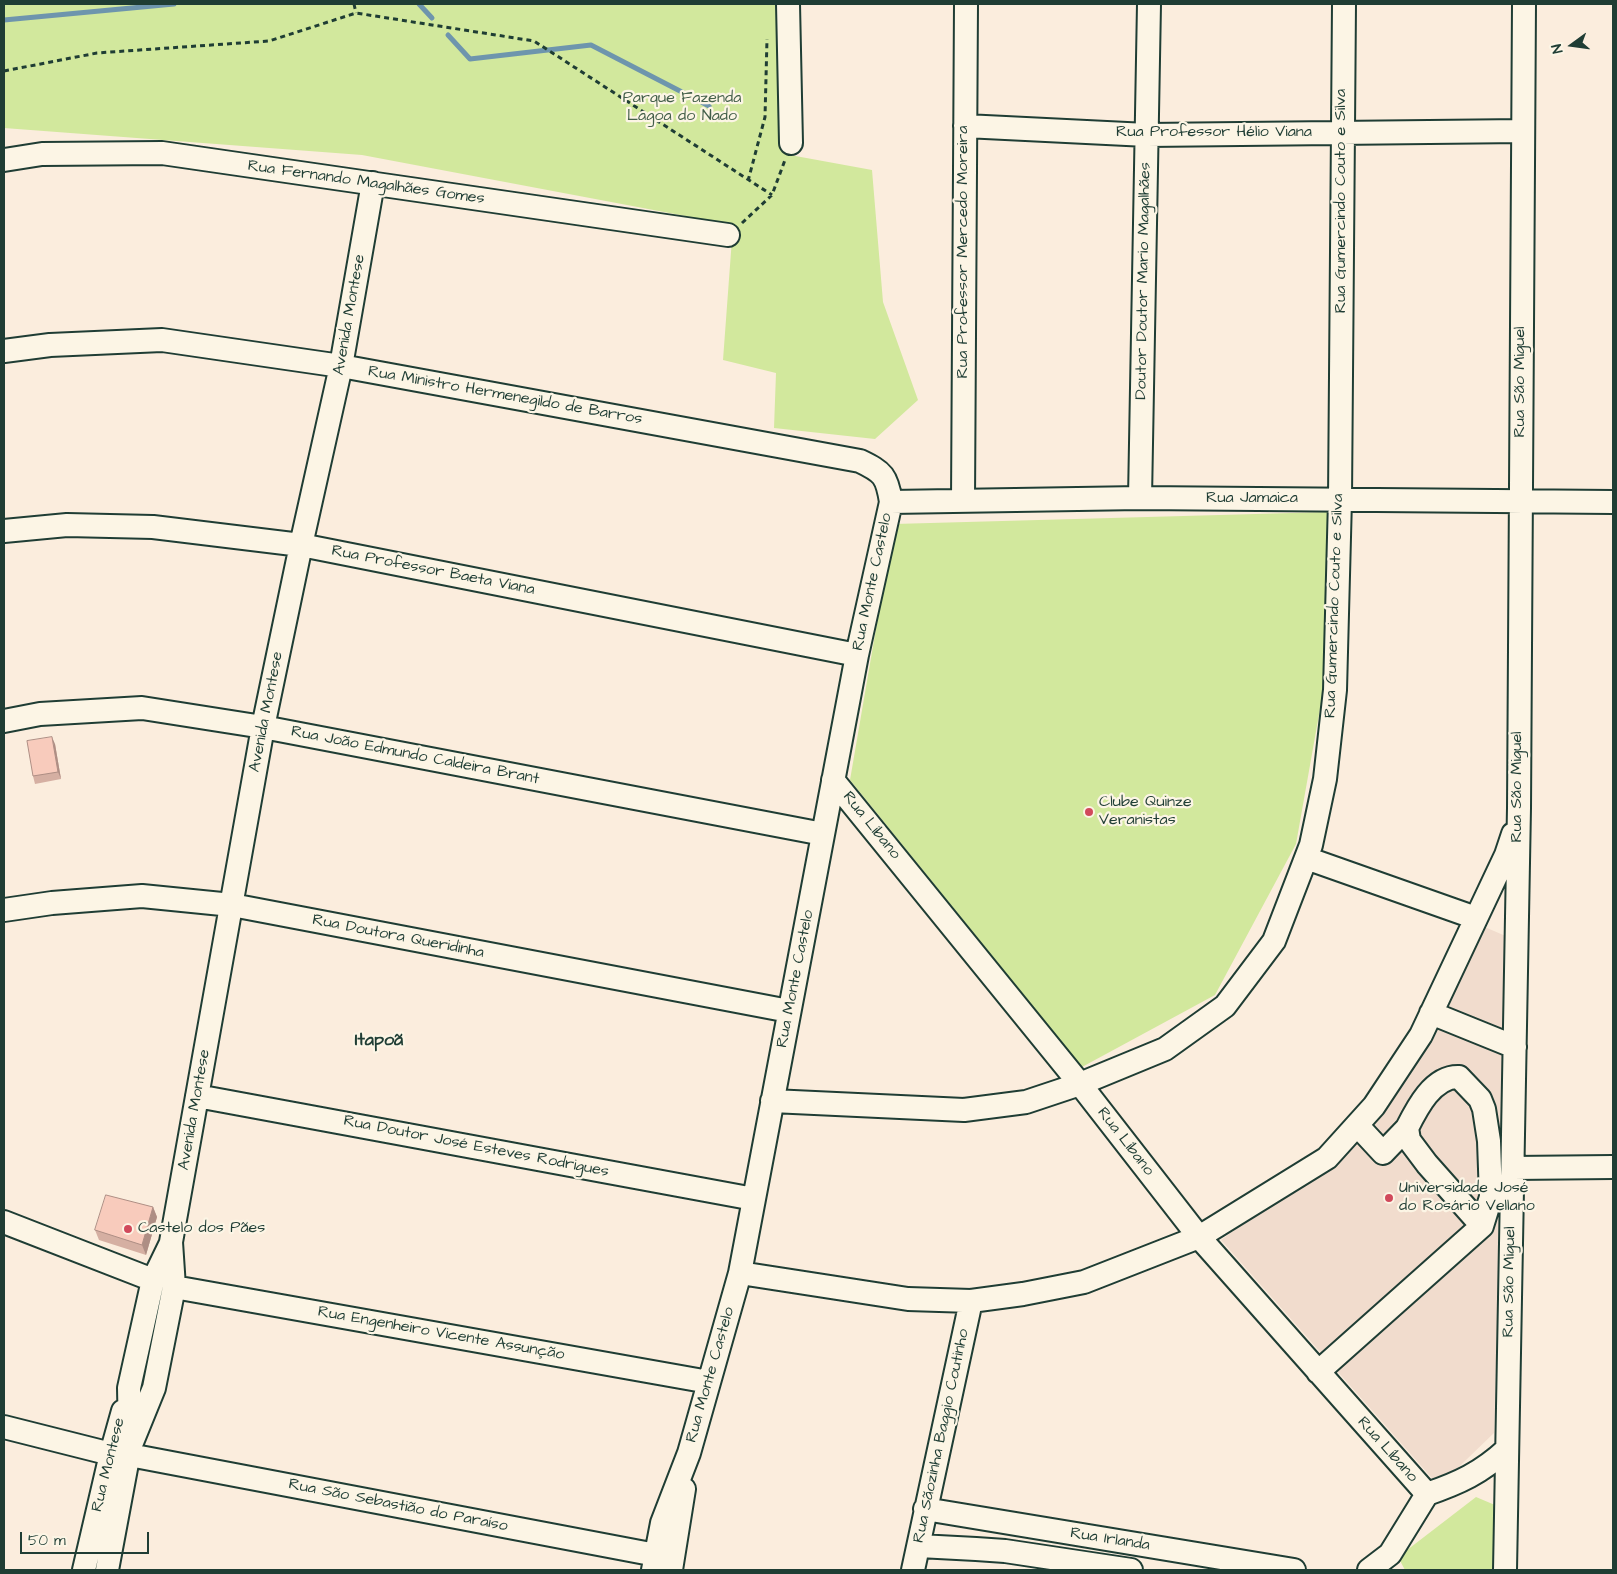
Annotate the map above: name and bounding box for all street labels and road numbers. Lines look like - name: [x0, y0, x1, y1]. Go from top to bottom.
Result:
- street label: Rua Gumercindo Couto e Silva: [1332, 89, 1352, 313]
- street label: Rua Professor Hélio Viana: [1116, 123, 1312, 143]
- street label: Rua Professor Mercedo Moreira: [954, 126, 974, 378]
- street label: Rua Fernando Magalhães Gomes: [246, 157, 486, 209]
- street label: Doutor Doutor Mario Magalhães: [1132, 162, 1156, 400]
- street label: Avenida Montese: [330, 253, 370, 377]
- street label: Rua São Miguel: [1511, 326, 1531, 438]
- street label: Rua Ministro Hermenegildo de Barros: [366, 362, 644, 430]
- street label: Rua Jamaica: [1206, 489, 1298, 509]
- street label: Rua Gumercindo Couto e Silva: [1321, 494, 1349, 718]
- street label: Rua Monte Castelo: [849, 512, 897, 652]
- street label: Rua Professor Baeta Viana: [330, 542, 536, 600]
- street label: Avenida Montese: [246, 650, 288, 774]
- street label: Rua João Edmundo Caldeira Brant: [289, 722, 541, 790]
- street label: Rua São Miguel: [1508, 731, 1528, 843]
- street label: Rua Líbano: [838, 788, 904, 864]
- street label: Rua Monte Castelo: [773, 908, 819, 1050]
- street label: Rua Doutora Queridinha: [310, 911, 486, 963]
- street label: Avenida Montese: [175, 1048, 215, 1172]
- street label: Rua Líbano: [1092, 1104, 1158, 1180]
- street label: Rua Doutor José Esteves Rodrigues: [342, 1112, 610, 1182]
- street label: Rua São Miguel: [1499, 1226, 1521, 1338]
- street label: Rua Engenheiro Vicente Assunção: [316, 1303, 566, 1365]
- street label: Rua Monte Castelo: [682, 1305, 740, 1445]
- street label: Rua Sãozinha Baggio Coutinho: [910, 1327, 974, 1545]
- street label: Rua Líbano: [1353, 1413, 1421, 1487]
- street label: Rua Montese: [88, 1416, 130, 1514]
- street label: Rua São Sebastião do Paraíso: [287, 1475, 509, 1537]
- street label: Rua Irlanda: [1069, 1524, 1151, 1556]

